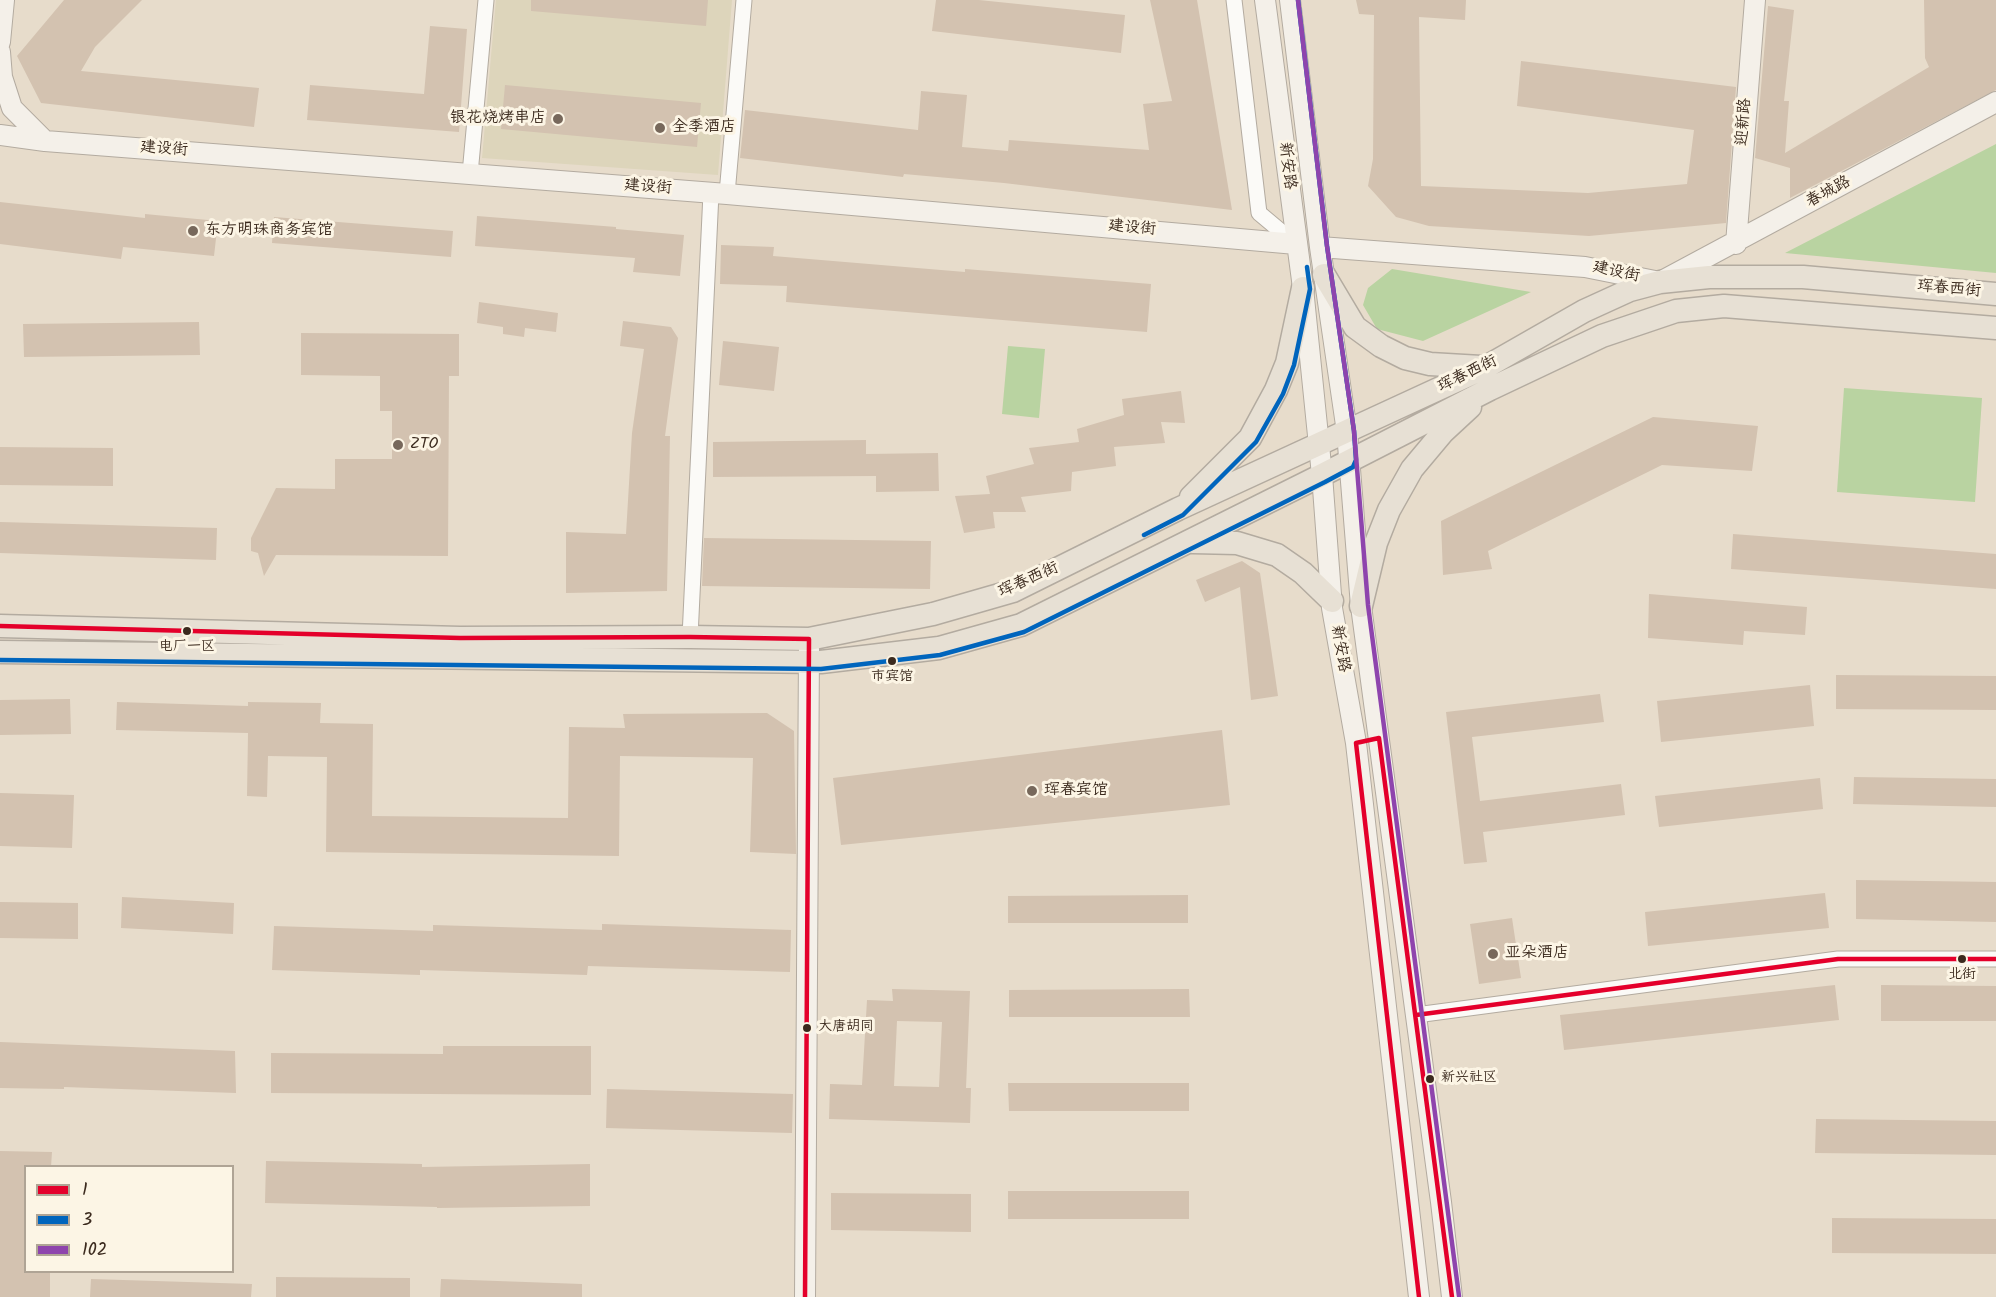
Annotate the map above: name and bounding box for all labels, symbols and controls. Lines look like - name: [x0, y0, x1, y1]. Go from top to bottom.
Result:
- street label: 迎新路: [1734, 97, 1756, 147]
- place label: 银花烧烤串店: [450, 109, 546, 129]
- marker: 银花烧烤串店: [551, 112, 565, 126]
- place label: 全季酒店: [672, 118, 736, 138]
- marker: 全季酒店: [653, 121, 667, 135]
- street label: 建设街: [139, 139, 189, 161]
- street label: 新安路: [1274, 141, 1298, 191]
- street label: 春城路: [1803, 173, 1855, 213]
- street label: 建设街: [623, 177, 673, 199]
- street label: 建设街: [1107, 217, 1157, 241]
- place label: 东方明珠商务宾馆: [205, 221, 333, 241]
- marker: 东方明珠商务宾馆: [186, 224, 200, 238]
- street label: 建设街: [1591, 259, 1641, 287]
- street label: 珲春西街: [1916, 278, 1982, 302]
- street label: 珲春西街: [1435, 352, 1501, 398]
- place label: ZTO: [410, 435, 438, 455]
- marker: ZTO: [391, 438, 405, 452]
- street label: 珲春西街: [996, 559, 1062, 603]
- street label: 新安路: [1325, 624, 1353, 674]
- marker: 电厂一区: [181, 625, 193, 637]
- place label: 电厂一区: [159, 640, 215, 656]
- marker: 市宾馆: [886, 655, 898, 667]
- place label: 市宾馆: [871, 670, 913, 686]
- place label: 珲春宾馆: [1044, 781, 1108, 801]
- marker: 珲春宾馆: [1025, 784, 1039, 798]
- place label: 亚朵酒店: [1505, 944, 1569, 964]
- marker: 亚朵酒店: [1486, 947, 1500, 961]
- marker: 北街: [1956, 953, 1968, 965]
- place label: 北街: [1948, 968, 1976, 984]
- place label: 大唐胡同: [818, 1020, 874, 1036]
- marker: 大唐胡同: [801, 1022, 813, 1034]
- place label: 新兴社区: [1441, 1071, 1497, 1087]
- marker: 新兴社区: [1424, 1073, 1436, 1085]
- legend: [24, 1165, 234, 1273]
- text: 1: [82, 1176, 88, 1205]
- text: 3: [82, 1206, 92, 1235]
- text: 102: [82, 1236, 107, 1265]

